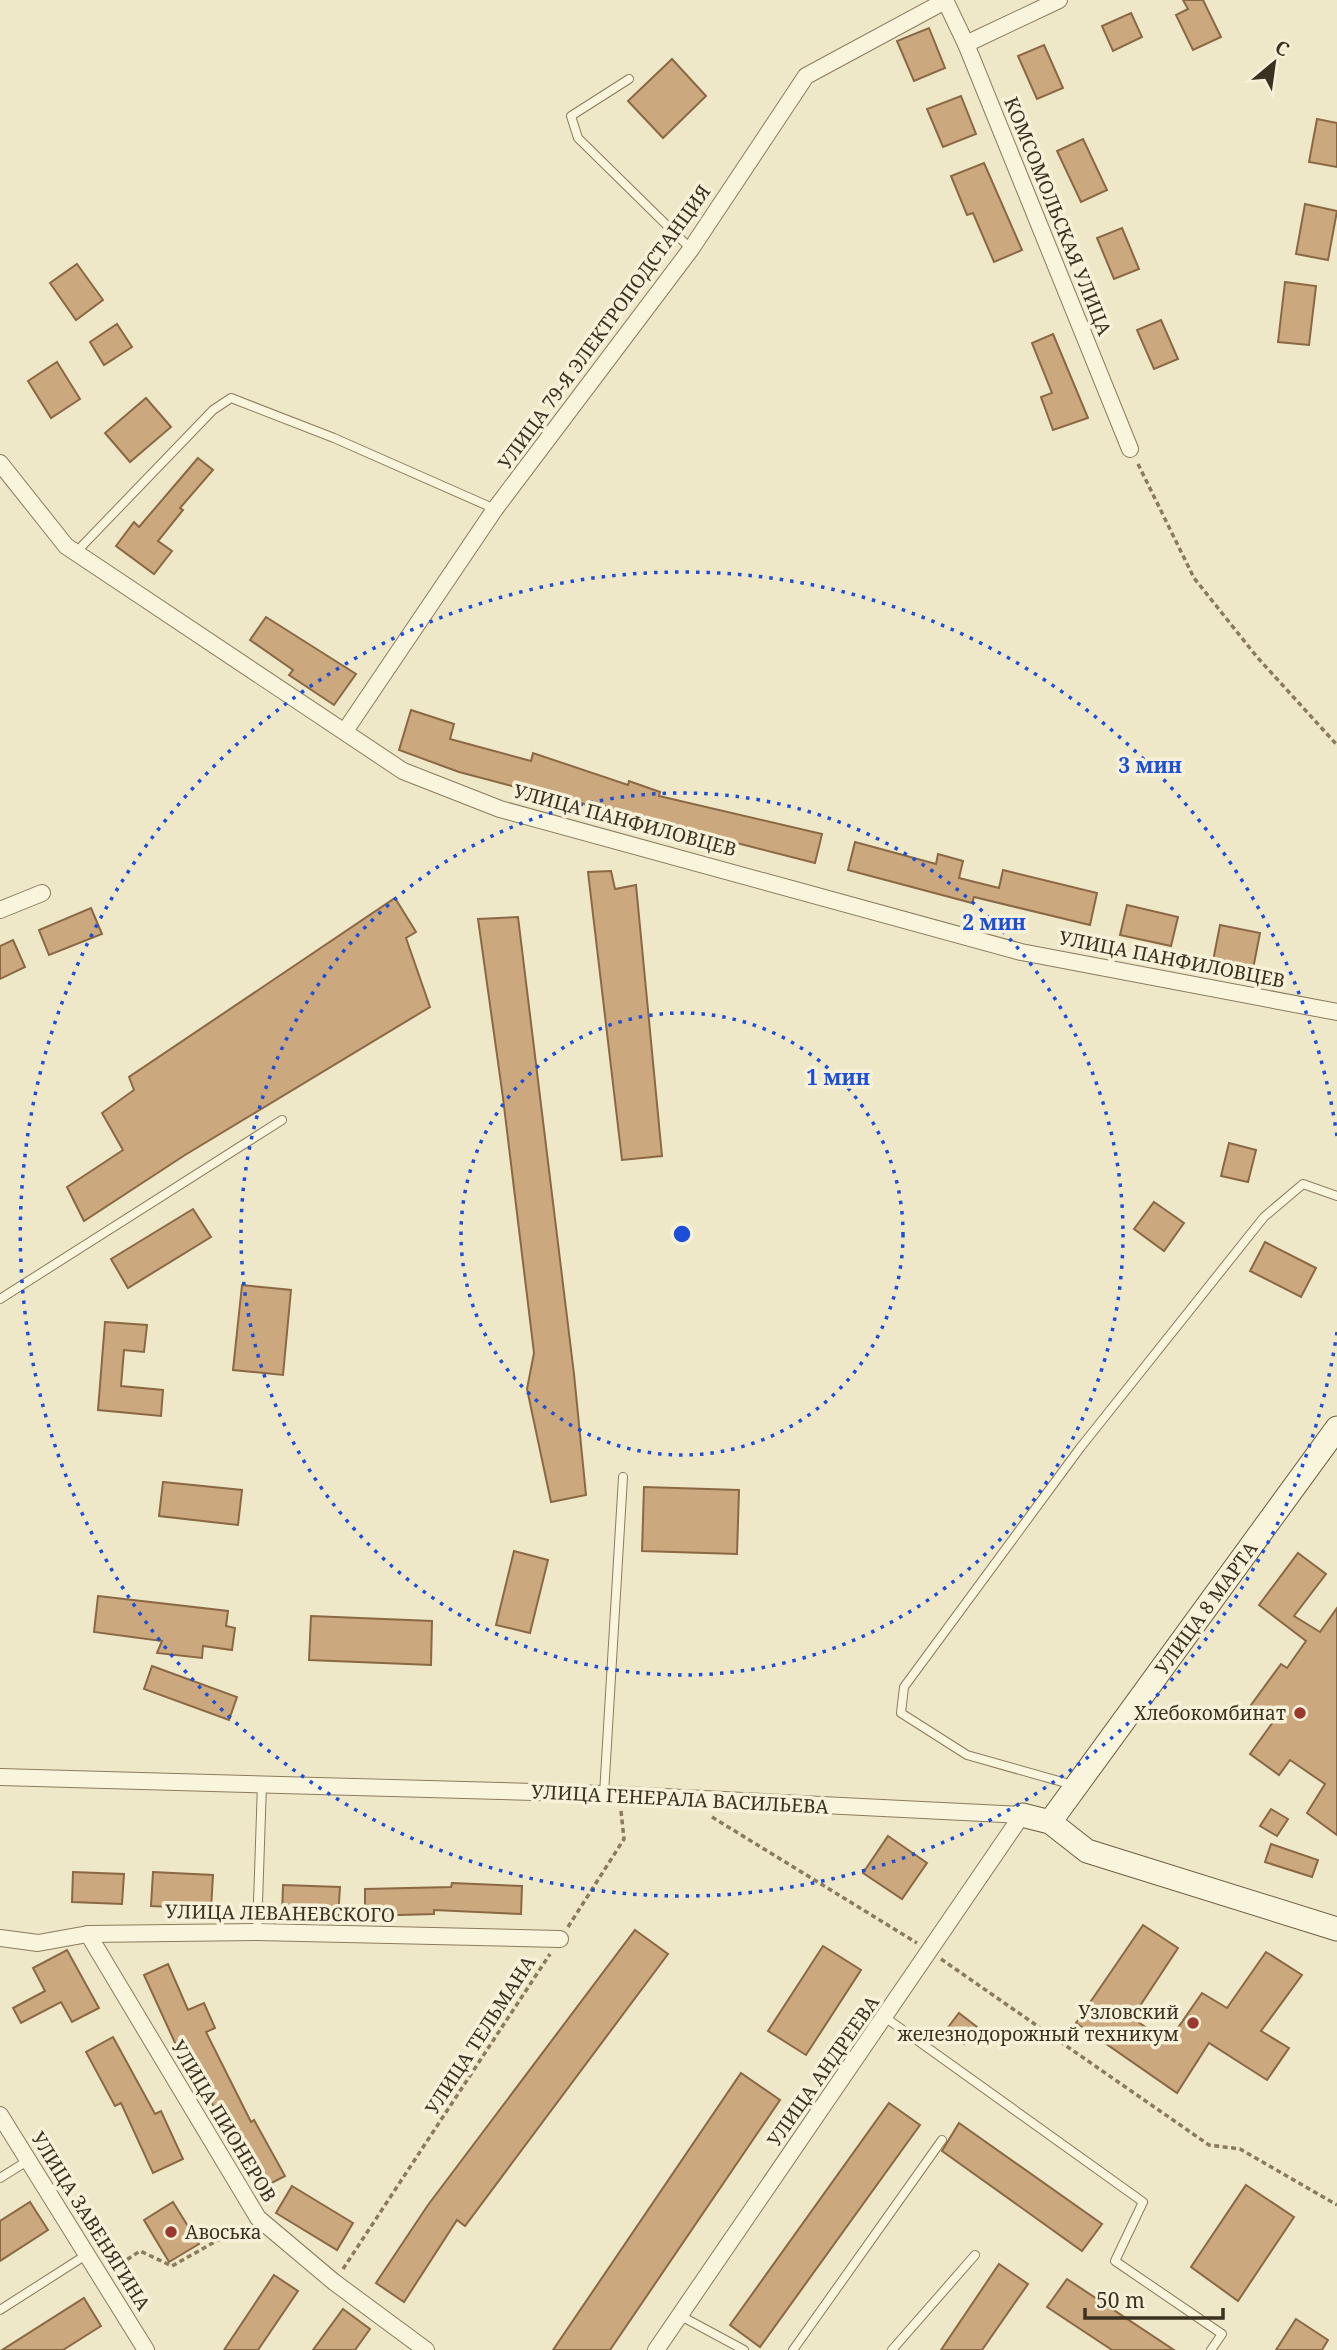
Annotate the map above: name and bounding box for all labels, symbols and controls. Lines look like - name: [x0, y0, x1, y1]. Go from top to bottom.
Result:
- north arrow: [1239, 28, 1309, 98]
- text: С: [1270, 34, 1294, 63]
- street label: КОМСОМОЛЬСКАЯ УЛИЦА: [998, 93, 1118, 340]
- street label: УЛИЦА 79-Я ЭЛЕКТРОПОДСТАНЦИЯ: [492, 179, 716, 475]
- text: 3 мин: [1118, 751, 1182, 779]
- street label: УЛИЦА ПАНФИЛОВЦЕВ: [511, 778, 739, 862]
- text: 2 мин: [962, 908, 1026, 936]
- street label: УЛИЦА ПАНФИЛОВЦЕВ: [1057, 924, 1287, 994]
- text: 1 мин: [806, 1063, 870, 1091]
- centre of rings: [670, 1222, 694, 1246]
- street label: УЛИЦА 8 МАРТА: [1149, 1536, 1264, 1680]
- place label: Хлебокомбинат: [1134, 1700, 1286, 1726]
- marker: Хлебокомбинат: [1292, 1705, 1308, 1721]
- street label: УЛИЦА ГЕНЕРАЛА ВАСИЛЬЕВА: [530, 1778, 830, 1820]
- street label: УЛИЦА ЛЕВАНЕВСКОГО: [165, 1898, 395, 1928]
- street label: УЛИЦА ТЕЛЬМАНА: [419, 1950, 541, 2119]
- street label: УЛИЦА АНДРЕЕВА: [761, 1990, 885, 2152]
- place label: Узловский железнодорожный техникум: [898, 1999, 1179, 2047]
- marker: Узловский железнодорожный техникум: [1185, 2015, 1201, 2031]
- street label: УЛИЦА ПИОНЕРОВ: [165, 2035, 283, 2207]
- street label: УЛИЦА ЗАВЕНЯГИНА: [25, 2127, 157, 2316]
- place label: Авоська: [185, 2219, 262, 2245]
- marker: Авоська: [163, 2224, 179, 2240]
- scale bar: [1085, 2276, 1223, 2320]
- text: 50 m: [1096, 2286, 1145, 2314]

